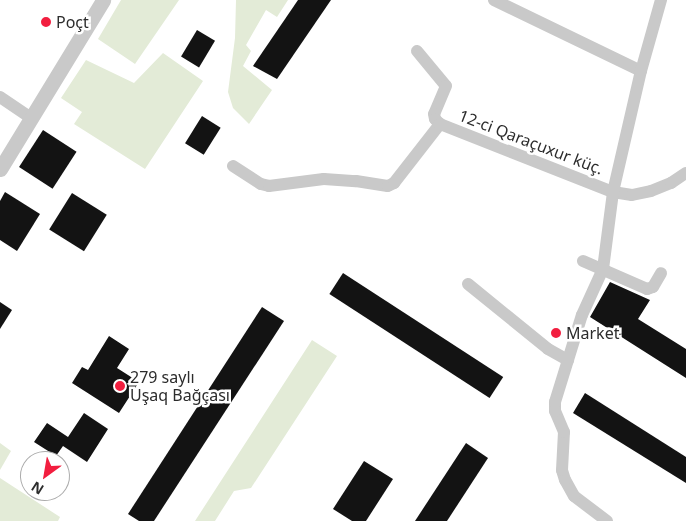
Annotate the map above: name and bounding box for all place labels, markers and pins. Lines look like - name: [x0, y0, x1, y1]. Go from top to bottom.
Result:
- place label: Poçt: [56, 12, 89, 32]
- marker: Poçt: [40, 16, 52, 28]
- place label: Market: [566, 323, 619, 343]
- marker: Market: [550, 327, 562, 339]
- place label: 279 saylı Uşaq Bağçası: [130, 367, 230, 405]
- marker: 279 saylı Uşaq Bağçası: [114, 380, 126, 392]

